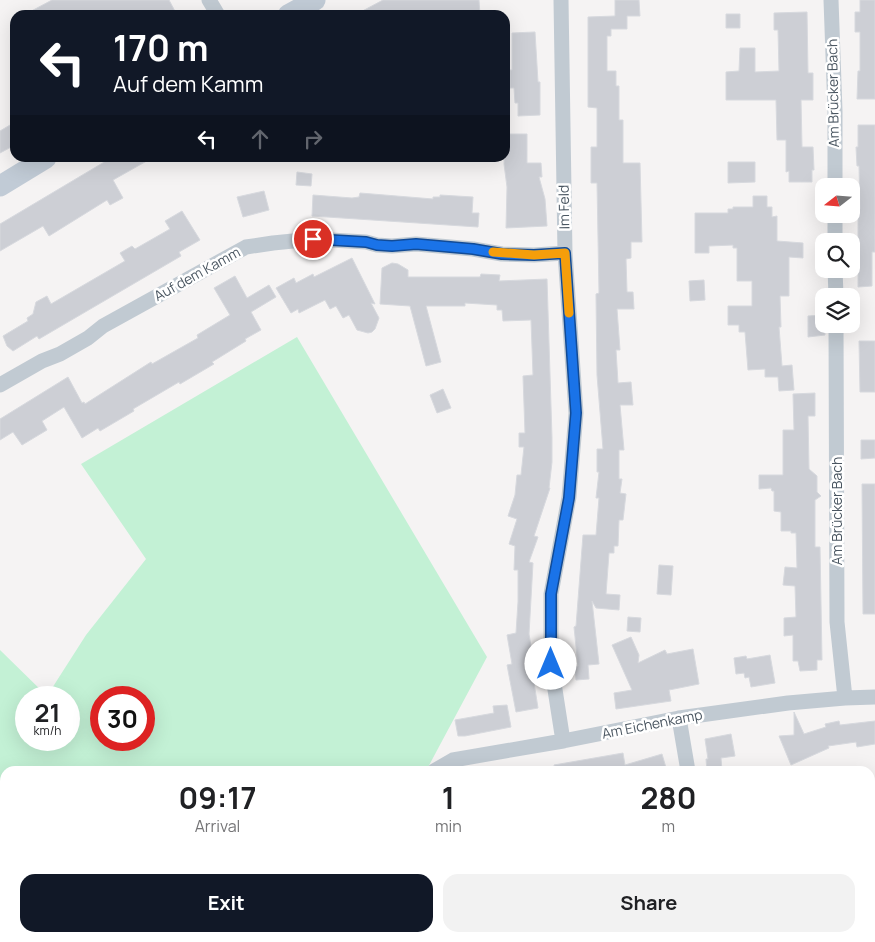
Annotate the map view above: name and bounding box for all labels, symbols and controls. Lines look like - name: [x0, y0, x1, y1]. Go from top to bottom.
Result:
- text: 170 m: [113, 24, 209, 72]
- icon: left: [30, 30, 95, 95]
- street label: Am Brücker Bach: [822, 39, 843, 147]
- text: Auf dem Kamm: [113, 69, 263, 99]
- icon: left: [193, 125, 221, 153]
- icon: ahead: [246, 125, 274, 153]
- icon: right: [299, 125, 327, 153]
- north arrow: [815, 178, 860, 222]
- map controls: [815, 178, 860, 333]
- street label: Im Feld: [554, 185, 573, 229]
- pin: [292, 218, 334, 260]
- icon: arrive: [299, 225, 327, 253]
- button: search: [815, 233, 860, 278]
- street label: Auf dem Kamm: [150, 242, 243, 305]
- button: layers: [815, 288, 860, 333]
- street label: Am Brücker Bach: [827, 457, 846, 565]
- position arrow: [524, 637, 576, 689]
- speed limit sign: 30: [90, 686, 155, 751]
- text: 21: [35, 695, 60, 730]
- street label: Am Eichenkamp: [600, 704, 704, 743]
- text: km/h: [34, 722, 61, 739]
- text: 09:17: [179, 777, 256, 818]
- text: 1: [442, 777, 455, 818]
- text: 280: [640, 777, 696, 818]
- text: Arrival: [195, 815, 240, 837]
- text: min: [435, 815, 462, 837]
- text: m: [662, 815, 675, 837]
- button: Exit: [20, 874, 433, 932]
- button: Share: [443, 874, 855, 932]

